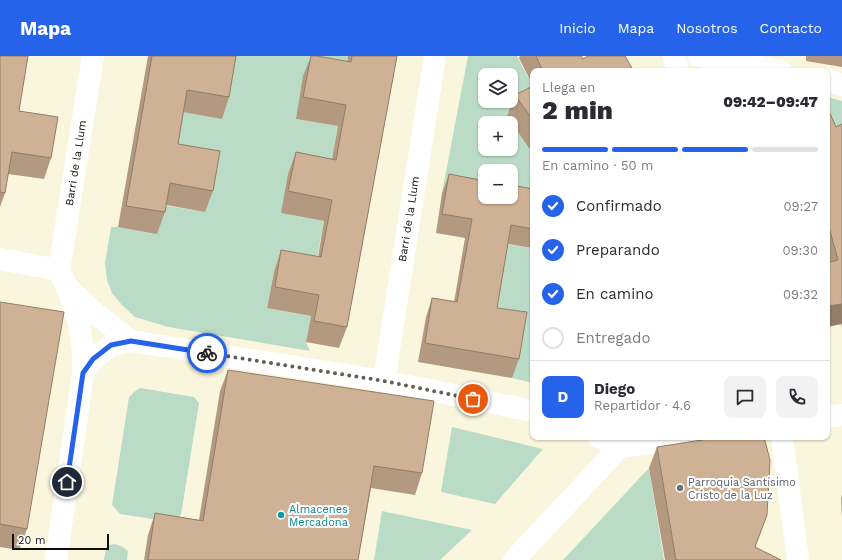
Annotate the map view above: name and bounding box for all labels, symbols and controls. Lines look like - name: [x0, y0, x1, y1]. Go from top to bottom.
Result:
- text: Mapa: [20, 17, 71, 40]
- text: Inicio: [559, 20, 596, 36]
- text: Mapa: [618, 20, 654, 36]
- text: Nosotros: [676, 20, 738, 36]
- text: Contacto: [760, 20, 822, 36]
- map controls: [478, 68, 518, 204]
- button: layers: [478, 68, 518, 108]
- text: Llega en: [542, 80, 595, 95]
- text: 09:42–09:47: [723, 93, 818, 111]
- text: 2 min: [542, 95, 613, 125]
- button: +: [478, 116, 518, 156]
- street label: Barri de la Llum: [63, 119, 89, 207]
- text: En camino · 50 m: [542, 158, 653, 173]
- button: −: [478, 164, 518, 204]
- street label: Barri de la Llum: [396, 175, 422, 263]
- icon: check: [542, 195, 564, 217]
- text: Confirmado: [576, 197, 662, 215]
- text: 09:27: [783, 199, 818, 214]
- icon: check: [542, 239, 564, 261]
- text: Preparando: [576, 241, 660, 259]
- text: 09:30: [782, 243, 818, 258]
- icon: check: [542, 283, 564, 305]
- text: En camino: [576, 285, 653, 303]
- text: 09:32: [783, 287, 818, 302]
- text: Entregado: [576, 329, 650, 347]
- courier: [187, 333, 227, 373]
- icon: bike: [196, 342, 218, 364]
- button: chat: [724, 376, 766, 418]
- button: phone: [776, 376, 818, 418]
- text: Diego: [594, 380, 635, 398]
- pin: [456, 382, 490, 416]
- icon: bag: [462, 388, 484, 410]
- text: D: [558, 388, 568, 406]
- text: Repartidor · 4.6: [594, 398, 691, 413]
- pin: [50, 465, 84, 499]
- icon: home: [56, 471, 78, 493]
- place label: Parroquia Santísimo Cristo de la Luz: [688, 476, 796, 502]
- marker: Parroquia Santísimo Cristo de la Luz: [675, 483, 685, 493]
- place label: Almacenes Mercadona: [289, 503, 348, 529]
- marker: Almacenes Mercadona: [276, 510, 286, 520]
- scale bar: [12, 532, 109, 551]
- text: 20 m: [18, 534, 46, 547]

